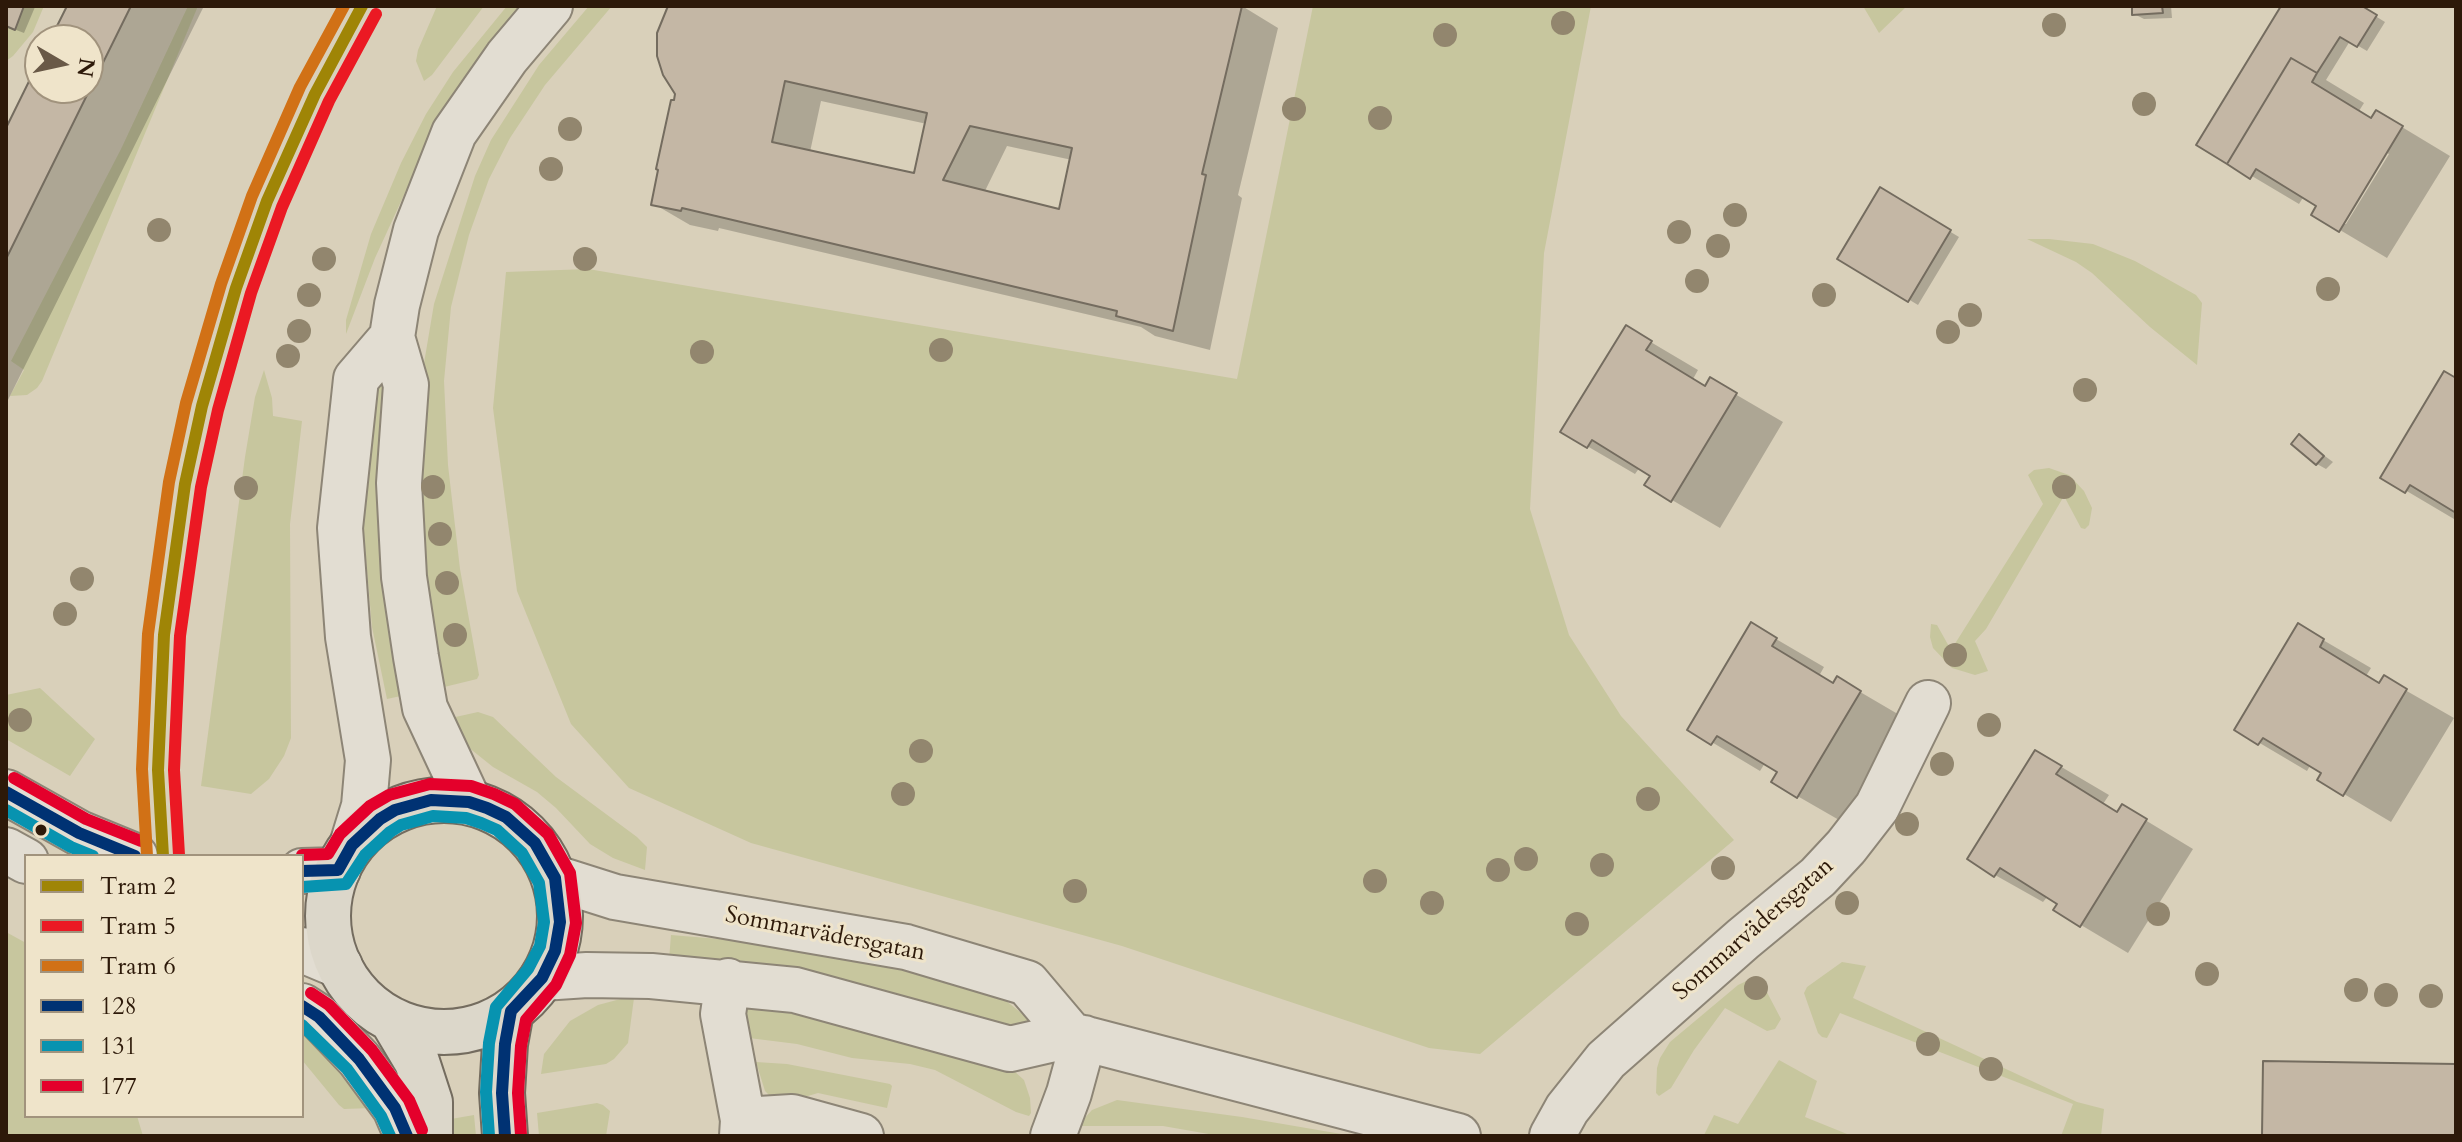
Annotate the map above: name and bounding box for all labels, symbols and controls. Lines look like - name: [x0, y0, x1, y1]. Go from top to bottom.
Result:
- north arrow: [24, 24, 104, 104]
- text: N: [69, 56, 102, 79]
- unlabelled marker: [33, 822, 49, 838]
- street label: Sommarvädersgatan: [1668, 852, 1840, 1008]
- legend: [24, 854, 304, 1118]
- text: Tram 2: [100, 870, 176, 903]
- street label: Sommarvädersgatan: [722, 901, 928, 969]
- text: Tram 5: [100, 910, 176, 943]
- text: Tram 6: [100, 950, 176, 983]
- text: 128: [100, 990, 137, 1023]
- text: 131: [100, 1030, 137, 1063]
- text: 177: [100, 1070, 137, 1103]

